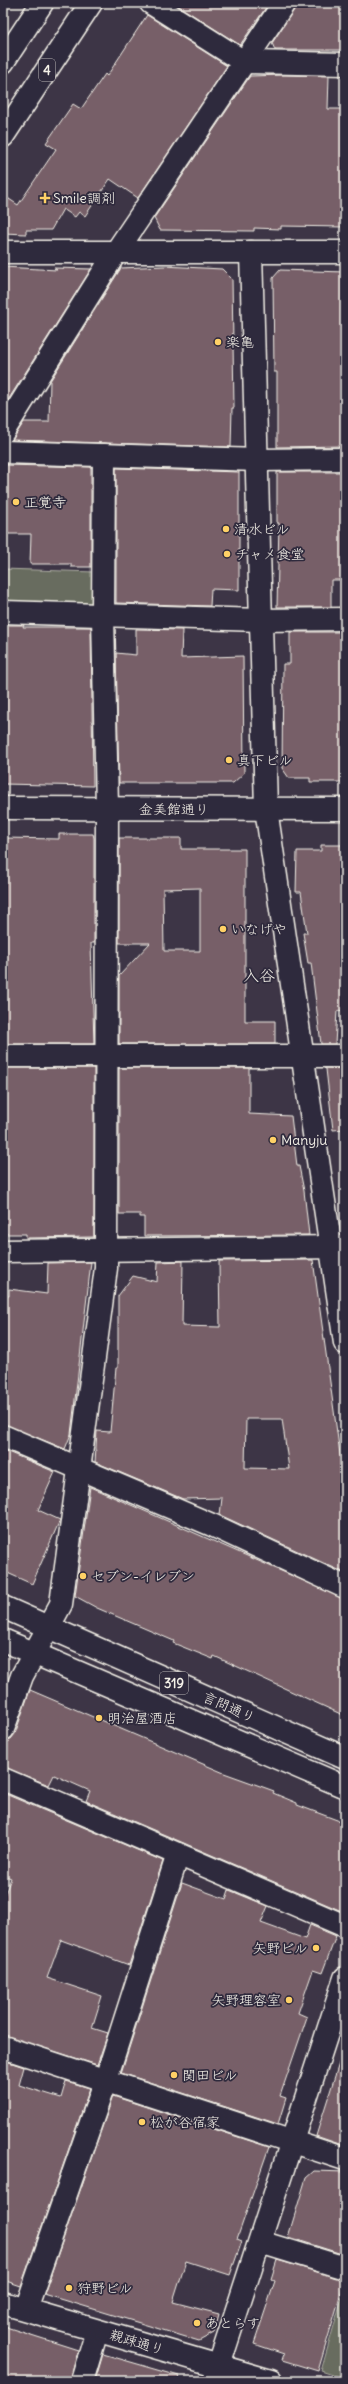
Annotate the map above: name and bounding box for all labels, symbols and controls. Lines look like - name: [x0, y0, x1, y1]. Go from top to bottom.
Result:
- road number: 4: [39, 59, 55, 81]
- place label: Smile調剤: [53, 189, 115, 207]
- marker: Smile調剤: [40, 193, 50, 203]
- place label: 楽亀: [226, 333, 254, 351]
- marker: 楽亀: [213, 337, 223, 347]
- place label: 正覚寺: [24, 493, 66, 511]
- marker: 正覚寺: [11, 497, 21, 507]
- place label: 清水ビル: [234, 520, 290, 538]
- marker: 清水ビル: [221, 524, 231, 534]
- place label: チャメ食堂: [235, 545, 305, 563]
- marker: チャメ食堂: [222, 549, 232, 559]
- place label: 真下ビル: [237, 751, 293, 769]
- marker: 真下ビル: [224, 755, 234, 765]
- street label: 金美館通り: [139, 800, 209, 818]
- place label: いなげや: [231, 920, 287, 938]
- marker: いなげや: [218, 924, 228, 934]
- district label: 入谷: [243, 965, 275, 985]
- place label: Manyju: [281, 1131, 328, 1149]
- marker: Manyju: [268, 1135, 278, 1145]
- place label: セブン-イレブン: [91, 1567, 195, 1585]
- marker: セブン-イレブン: [78, 1571, 88, 1581]
- road number: 319: [160, 1672, 188, 1694]
- street label: 言問通り: [200, 1687, 258, 1727]
- place label: 明治屋酒店: [107, 1709, 177, 1727]
- marker: 明治屋酒店: [94, 1713, 104, 1723]
- place label: 矢野ビル: [252, 1939, 308, 1957]
- marker: 矢野ビル: [311, 1943, 321, 1953]
- place label: 矢野理容室: [211, 1991, 281, 2009]
- marker: 矢野理容室: [284, 1995, 294, 2005]
- place label: 関田ビル: [182, 2066, 238, 2084]
- marker: 関田ビル: [169, 2070, 179, 2080]
- place label: 松が谷宿家: [150, 2113, 220, 2131]
- marker: 松が谷宿家: [137, 2117, 147, 2127]
- place label: 狩野ビル: [77, 2279, 133, 2297]
- marker: 狩野ビル: [64, 2283, 74, 2293]
- place label: あとらす: [205, 2314, 260, 2332]
- marker: あとらす: [192, 2318, 202, 2328]
- street label: 親疎通り: [108, 2325, 166, 2359]

